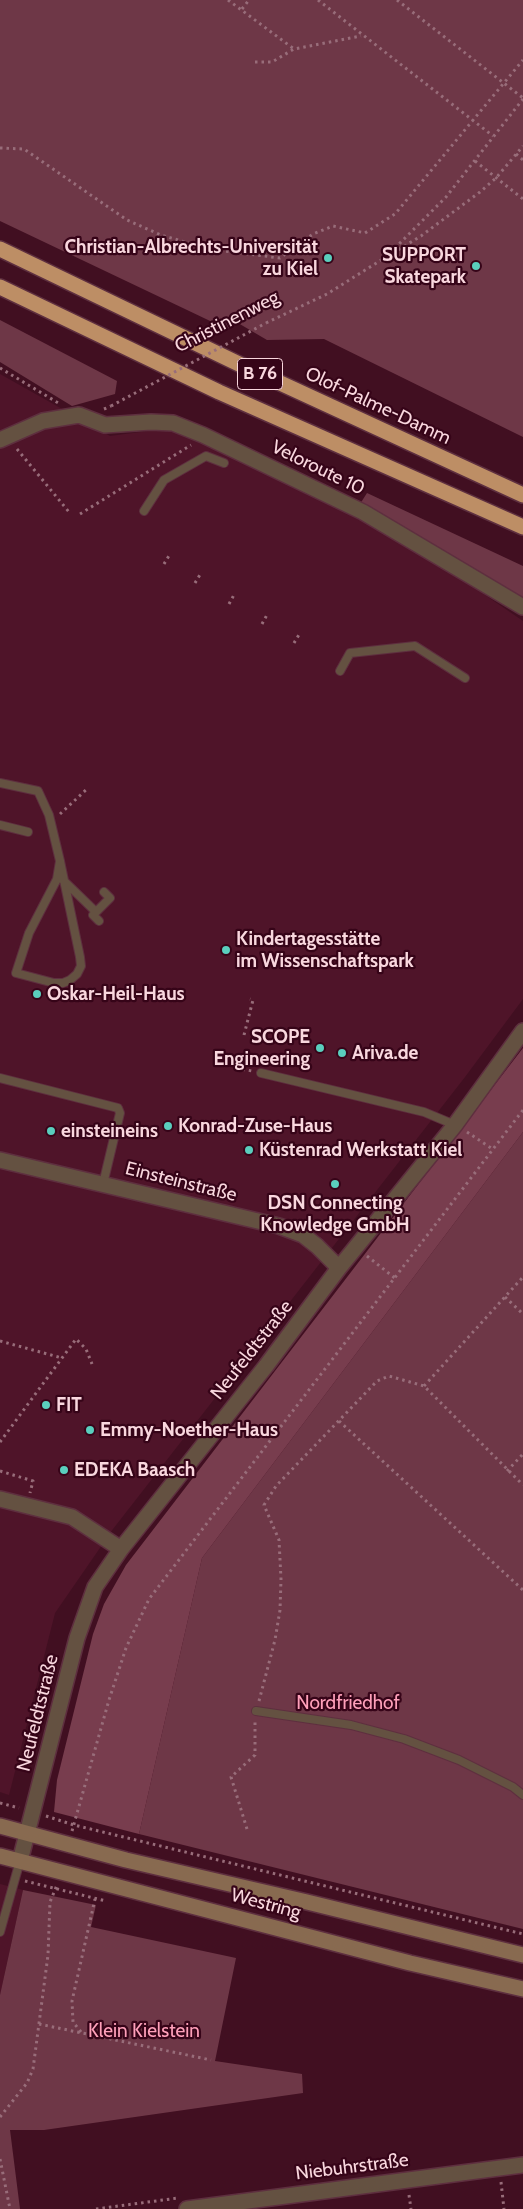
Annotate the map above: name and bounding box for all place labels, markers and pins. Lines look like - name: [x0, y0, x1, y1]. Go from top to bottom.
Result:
- place label: Christian-Albrechts-Universität zu Kiel: [64, 236, 318, 280]
- place label: SUPPORT Skatepark: [382, 244, 466, 288]
- marker: Christian-Albrechts-Universität zu Kiel: [322, 252, 334, 264]
- marker: SUPPORT Skatepark: [470, 260, 482, 272]
- place label: Kindertagesstätte im Wissenschaftspark: [236, 928, 414, 972]
- marker: Kindertagesstätte im Wissenschaftspark: [220, 944, 232, 956]
- place label: Oskar-Heil-Haus: [47, 983, 185, 1005]
- marker: Oskar-Heil-Haus: [31, 988, 43, 1000]
- place label: SCOPE Engineering: [213, 1026, 310, 1070]
- marker: SCOPE Engineering: [314, 1042, 326, 1054]
- place label: Ariva.de: [352, 1042, 418, 1064]
- marker: Ariva.de: [336, 1047, 348, 1059]
- place label: Konrad-Zuse-Haus: [178, 1115, 332, 1137]
- place label: einsteineins: [61, 1120, 158, 1142]
- marker: Konrad-Zuse-Haus: [162, 1120, 174, 1132]
- marker: einsteineins: [45, 1125, 57, 1137]
- place label: Küstenrad Werkstatt Kiel: [259, 1139, 462, 1161]
- marker: Küstenrad Werkstatt Kiel: [243, 1144, 255, 1156]
- marker: DSN Connecting Knowledge GmbH: [329, 1178, 341, 1190]
- place label: DSN Connecting Knowledge GmbH: [260, 1192, 410, 1236]
- place label: FIT: [56, 1394, 82, 1416]
- marker: FIT: [40, 1399, 52, 1411]
- place label: Emmy-Noether-Haus: [100, 1419, 278, 1441]
- marker: Emmy-Noether-Haus: [84, 1424, 96, 1436]
- place label: EDEKA Baasch: [74, 1459, 195, 1481]
- marker: EDEKA Baasch: [58, 1464, 70, 1476]

